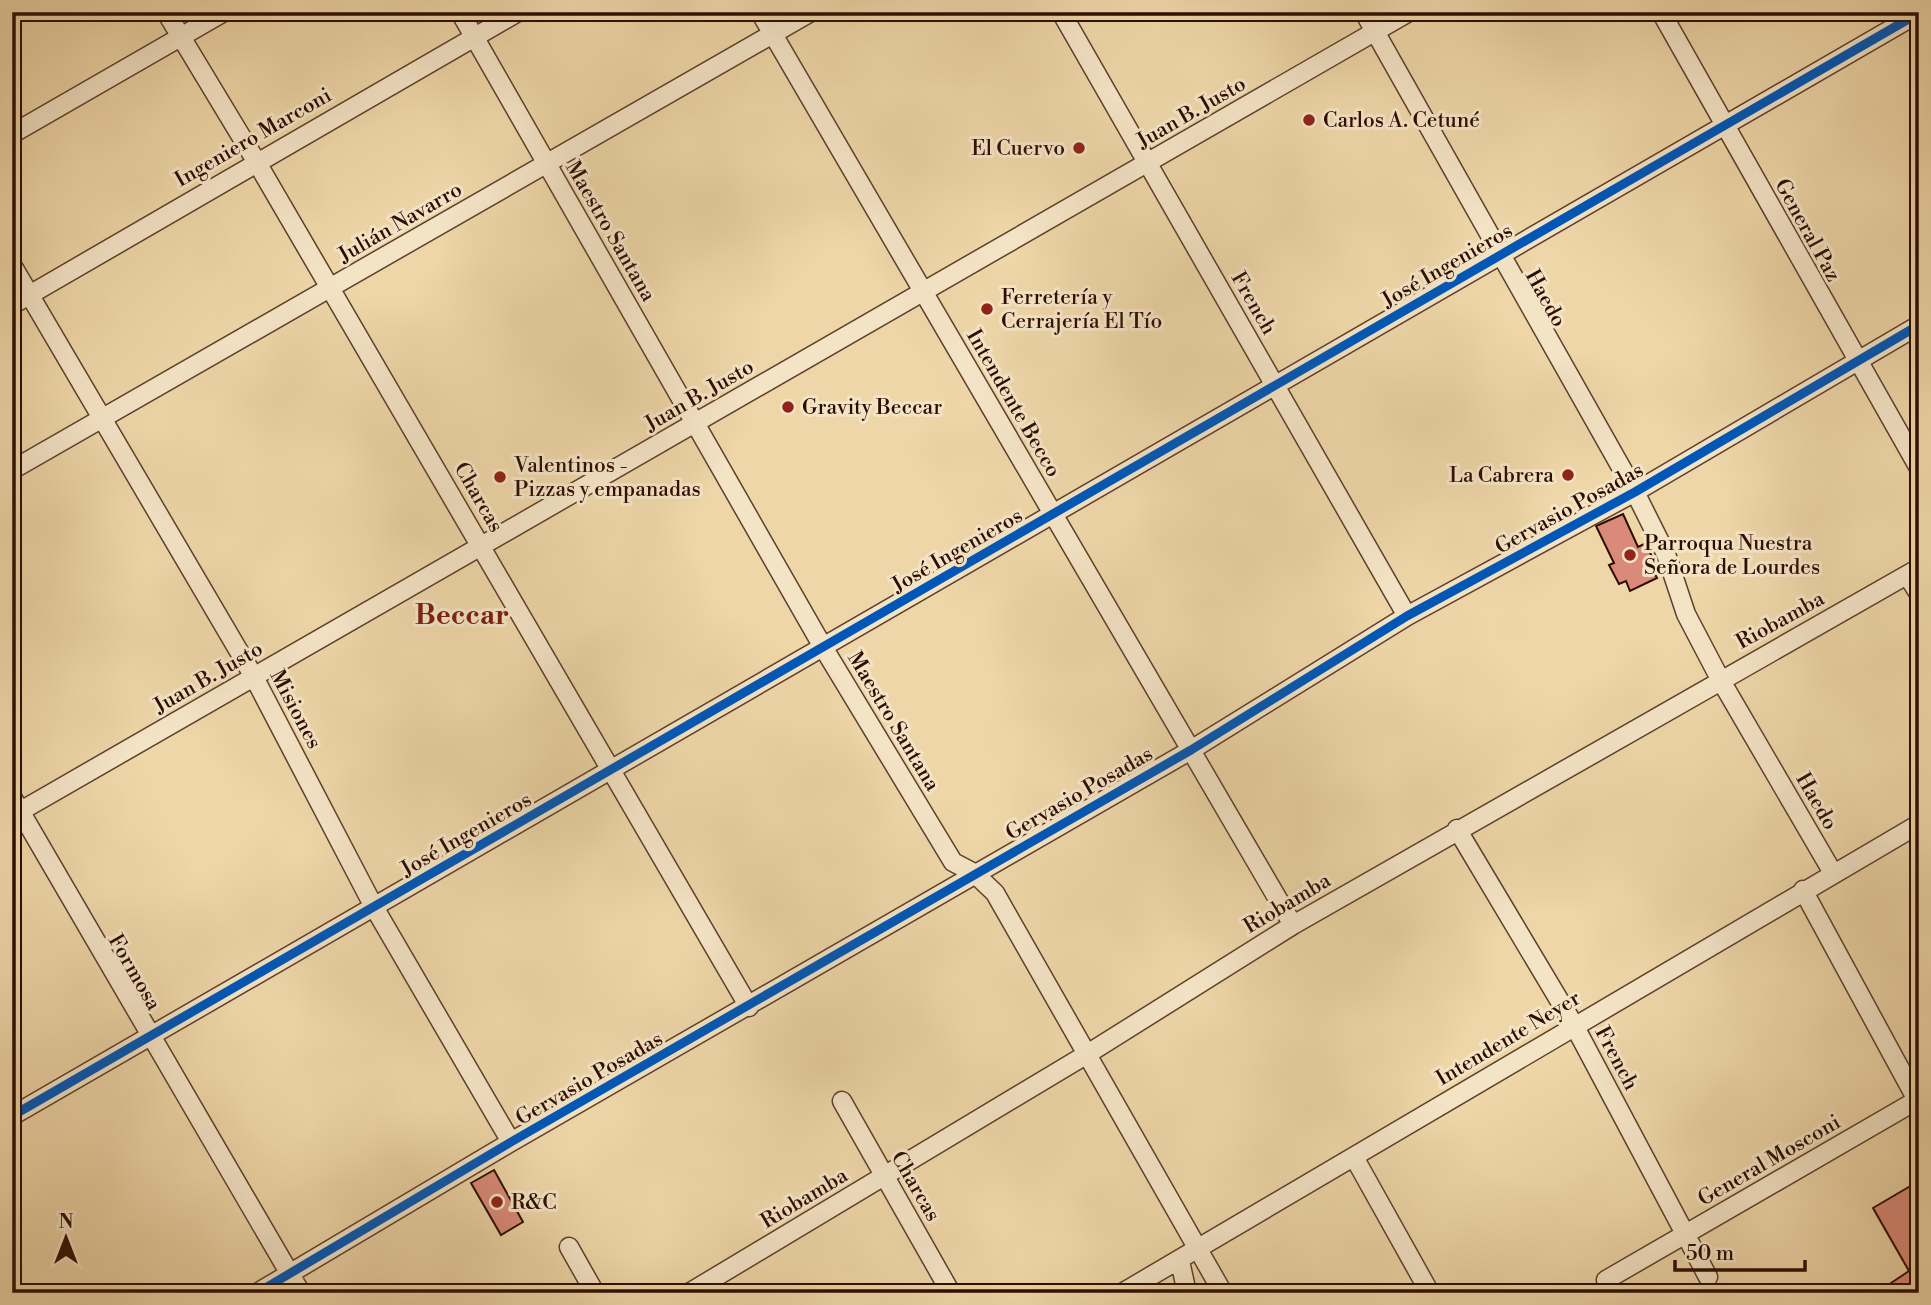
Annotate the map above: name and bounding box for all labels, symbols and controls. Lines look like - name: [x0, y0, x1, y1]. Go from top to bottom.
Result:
- street label: Juan B. Justo: [1132, 71, 1251, 155]
- street label: Ingeniero Marconi: [171, 82, 337, 193]
- place label: Carlos A. Cetuné: [1323, 108, 1480, 134]
- marker: Carlos A. Cetuné: [1301, 112, 1317, 128]
- place label: El Cuervo: [971, 136, 1065, 162]
- marker: El Cuervo: [1071, 140, 1087, 156]
- street label: Maestro Santana: [559, 156, 661, 307]
- street label: General Paz: [1768, 175, 1846, 286]
- street label: Julián Navarro: [333, 177, 467, 269]
- street label: José Ingenieros: [1377, 218, 1517, 314]
- street label: Haedo: [1519, 265, 1571, 332]
- street label: French: [1225, 267, 1282, 340]
- place label: Ferretería y Cerrajería El Tío: [1001, 285, 1162, 335]
- marker: Ferretería y Cerrajería El Tío: [979, 301, 995, 317]
- street label: Intendente Becco: [960, 325, 1066, 482]
- street label: Juan B. Justo: [640, 354, 759, 438]
- place label: Gravity Beccar: [802, 395, 942, 421]
- marker: Gravity Beccar: [780, 399, 796, 415]
- place label: Valentinos - Pizzas y empanadas: [513, 453, 701, 503]
- street label: Gervasio Posadas: [1491, 457, 1648, 560]
- street label: Charcas: [448, 458, 509, 537]
- place label: La Cabrera: [1449, 463, 1554, 489]
- marker: La Cabrera: [1560, 467, 1576, 483]
- marker: Valentinos - Pizzas y empanadas: [492, 469, 508, 485]
- street label: José Ingenieros: [887, 503, 1027, 599]
- place label: Parroqua Nuestra Señora de Lourdes: [1644, 531, 1820, 581]
- marker: Parroqua Nuestra Señora de Lourdes: [1622, 547, 1638, 563]
- street label: Riobamba: [1732, 586, 1829, 656]
- district label: Beccar: [415, 598, 509, 633]
- street label: Juan B. Justo: [149, 636, 268, 720]
- street label: Maestro Santana: [841, 647, 945, 796]
- street label: Misiones: [264, 666, 327, 753]
- street label: Gervasio Posadas: [1001, 741, 1158, 847]
- street label: Haedo: [1789, 768, 1843, 835]
- street label: José Ingenieros: [396, 787, 536, 883]
- street label: Riobamba: [1239, 868, 1336, 940]
- street label: Formosa: [102, 930, 166, 1016]
- street label: Intendente Neyer: [1432, 986, 1585, 1092]
- street label: French: [1589, 1022, 1644, 1095]
- street label: Gervasio Posadas: [511, 1026, 668, 1132]
- street label: General Mosconi: [1693, 1109, 1846, 1212]
- street label: Charcas: [885, 1147, 946, 1226]
- street label: Riobamba: [756, 1163, 853, 1235]
- place label: R&C: [511, 1190, 557, 1216]
- marker: R&C: [489, 1194, 505, 1210]
- north arrow: [32, 1204, 102, 1274]
- text: N: [58, 1210, 74, 1234]
- scale bar: [1675, 1228, 1805, 1272]
- text: 50 m: [1686, 1241, 1734, 1267]

